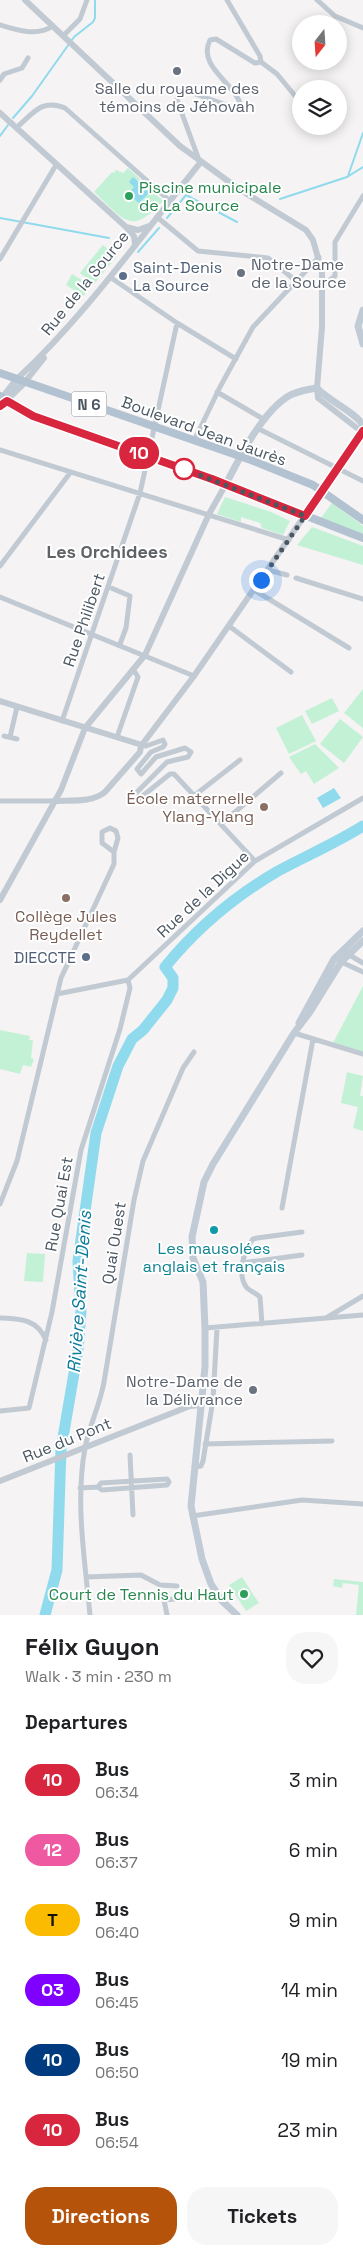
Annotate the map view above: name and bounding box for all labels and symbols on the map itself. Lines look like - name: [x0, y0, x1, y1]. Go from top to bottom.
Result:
- north arrow: [292, 15, 348, 70]
- marker: Salle du royaume des témoins de Jéhovah: [171, 65, 183, 77]
- place label: Salle du royaume des témoins de Jéhovah: [95, 78, 259, 117]
- place label: Piscine municipale de La Source: [139, 177, 281, 216]
- marker: Piscine municipale de La Source: [123, 190, 135, 202]
- street label: Rue de la Source: [36, 226, 134, 340]
- place label: Notre-Dame de la Source: [251, 254, 346, 293]
- place label: Saint-Denis La Source: [133, 257, 222, 296]
- marker: Notre-Dame de la Source: [235, 267, 247, 279]
- marker: Saint-Denis La Source: [117, 270, 129, 282]
- street label: Boulevard Jean Jaurès: [119, 391, 289, 471]
- road number: N 6: [72, 392, 106, 416]
- line badge: 10: [116, 437, 162, 469]
- unlabelled marker: [173, 458, 195, 480]
- district label: Les Orchidees: [46, 540, 168, 563]
- your location: [249, 568, 274, 593]
- street label: Rue Philibert: [58, 570, 110, 670]
- place label: École maternelle Ylang-Ylang: [126, 788, 254, 827]
- marker: École maternelle Ylang-Ylang: [258, 801, 270, 813]
- street label: Rue de la Digue: [152, 846, 254, 942]
- marker: Collège Jules Reydellet: [60, 892, 72, 904]
- place label: Collège Jules Reydellet: [15, 906, 117, 945]
- place label: DIECCTE: [14, 947, 76, 968]
- marker: DIECCTE: [80, 951, 92, 963]
- street label: Rue Quai Est: [40, 1155, 78, 1253]
- street label: Quai Ouest: [97, 1200, 131, 1286]
- water label: Rivière Saint-Denis: [62, 1210, 96, 1374]
- marker: Les mausolées anglais et français: [208, 1224, 220, 1236]
- place label: Les mausolées anglais et français: [143, 1238, 285, 1277]
- place label: Notre-Dame de la Délivrance: [126, 1371, 243, 1410]
- marker: Notre-Dame de la Délivrance: [247, 1384, 259, 1396]
- street label: Rue du Pont: [20, 1413, 114, 1467]
- place label: Court de Tennis du Haut: [49, 1584, 234, 1605]
- marker: Court de Tennis du Haut: [238, 1588, 250, 1600]

